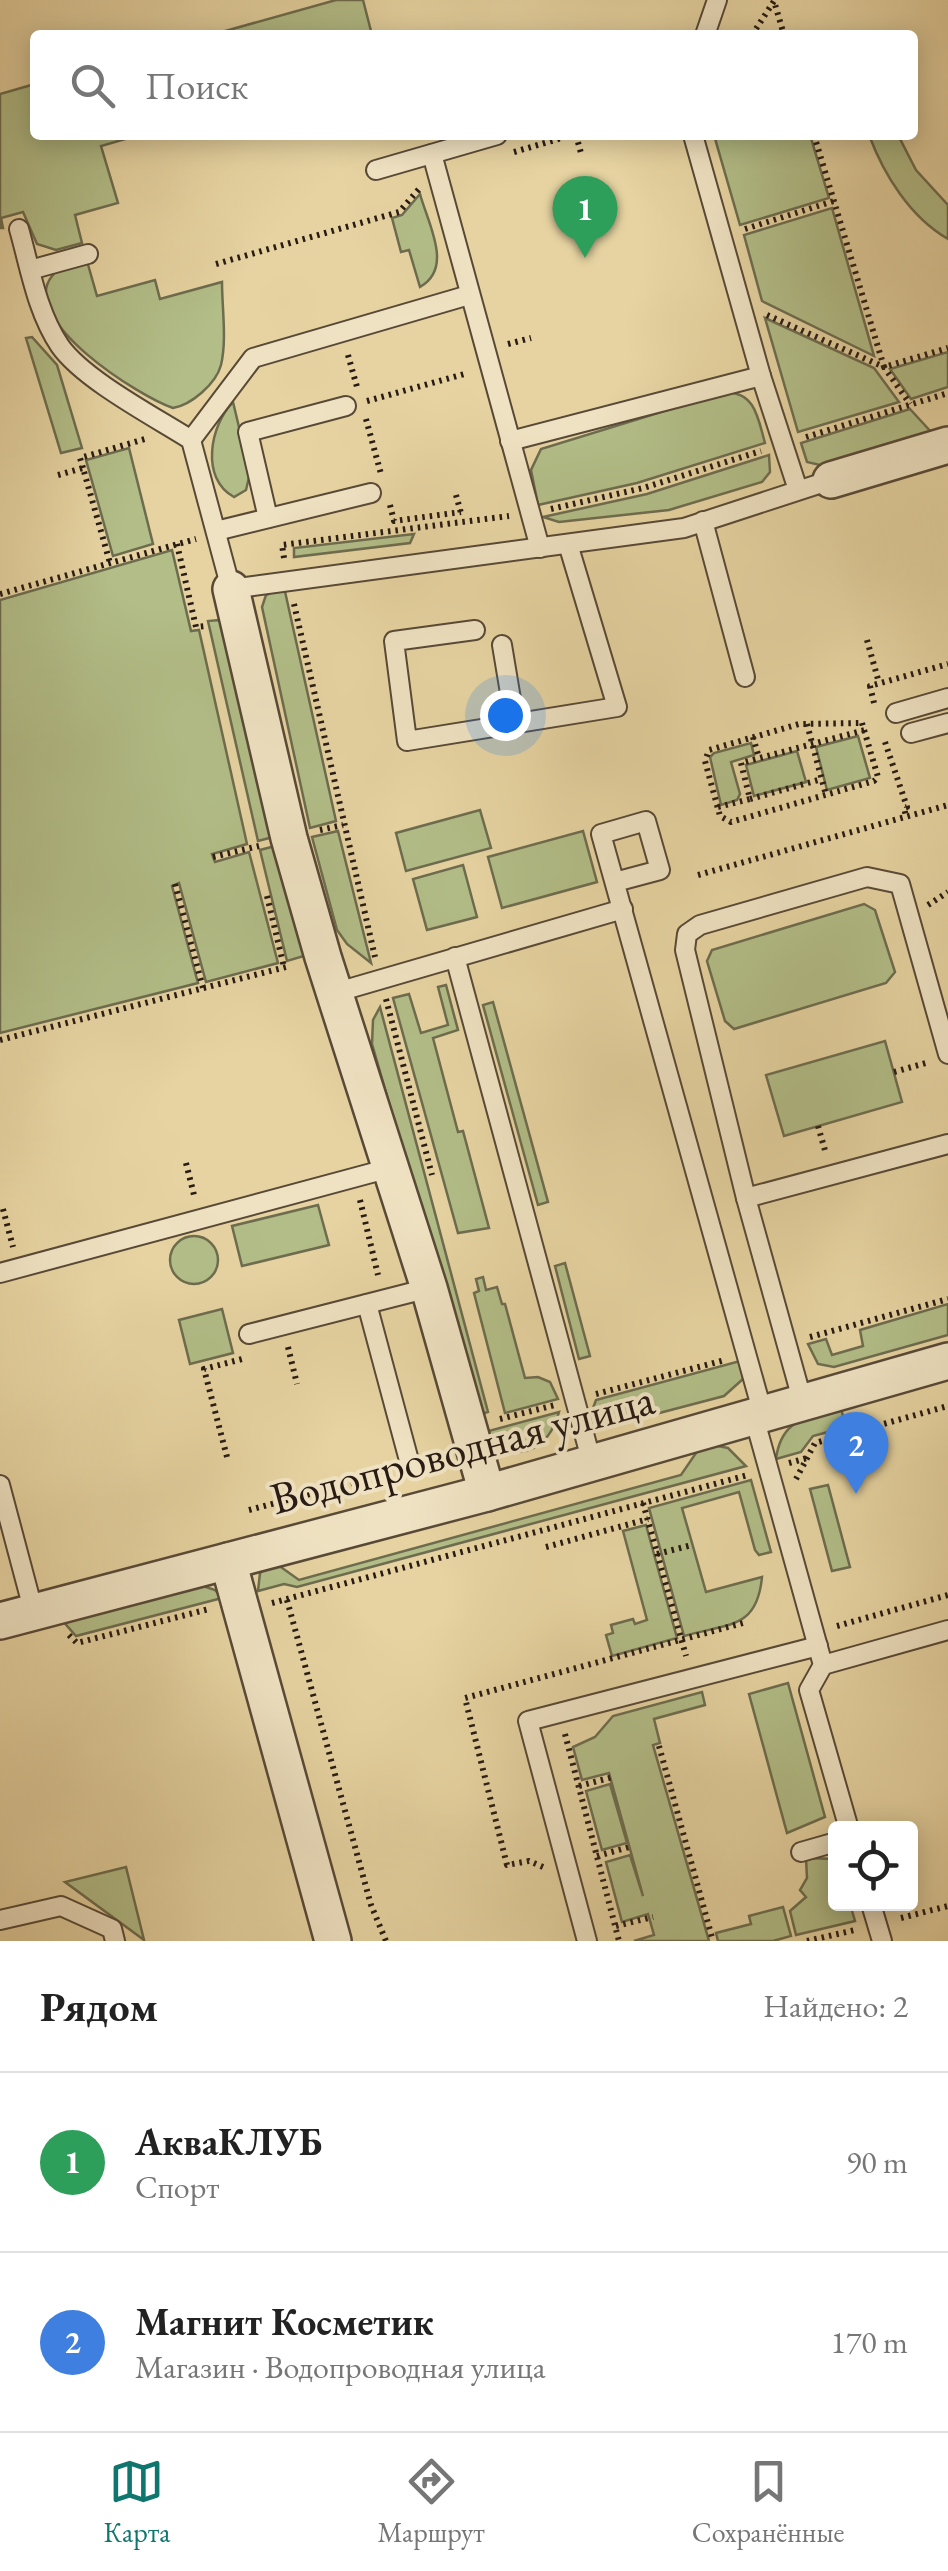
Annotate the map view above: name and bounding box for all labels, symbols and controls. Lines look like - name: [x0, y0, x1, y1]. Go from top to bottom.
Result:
- search box: [30, 30, 918, 140]
- icon: search: [65, 58, 120, 113]
- text: Поиск: [145, 61, 248, 110]
- pin: 1: [552, 176, 618, 258]
- your location: [480, 690, 531, 741]
- street label: Водопроводная улица: [264, 1369, 660, 1527]
- pin: 2: [824, 1412, 888, 1494]
- map controls: [828, 1821, 918, 1911]
- button: locate: [828, 1821, 918, 1911]
- text: Рядом: [40, 1979, 158, 2034]
- text: Найдено: 2: [763, 1985, 908, 2027]
- text: АкваКЛУБ: [135, 2117, 323, 2166]
- text: 1: [64, 2141, 81, 2183]
- text: 90 m: [846, 2141, 908, 2183]
- text: Спорт: [135, 2166, 219, 2208]
- text: Магнит Косметик: [135, 2297, 434, 2346]
- text: 2: [64, 2321, 81, 2363]
- text: 170 m: [831, 2321, 908, 2363]
- text: Магазин · Водопроводная улица: [135, 2346, 546, 2388]
- tab: Карта: [104, 2454, 170, 2550]
- tab: Маршрут: [377, 2454, 485, 2550]
- tab: Сохранённые: [692, 2454, 844, 2550]

